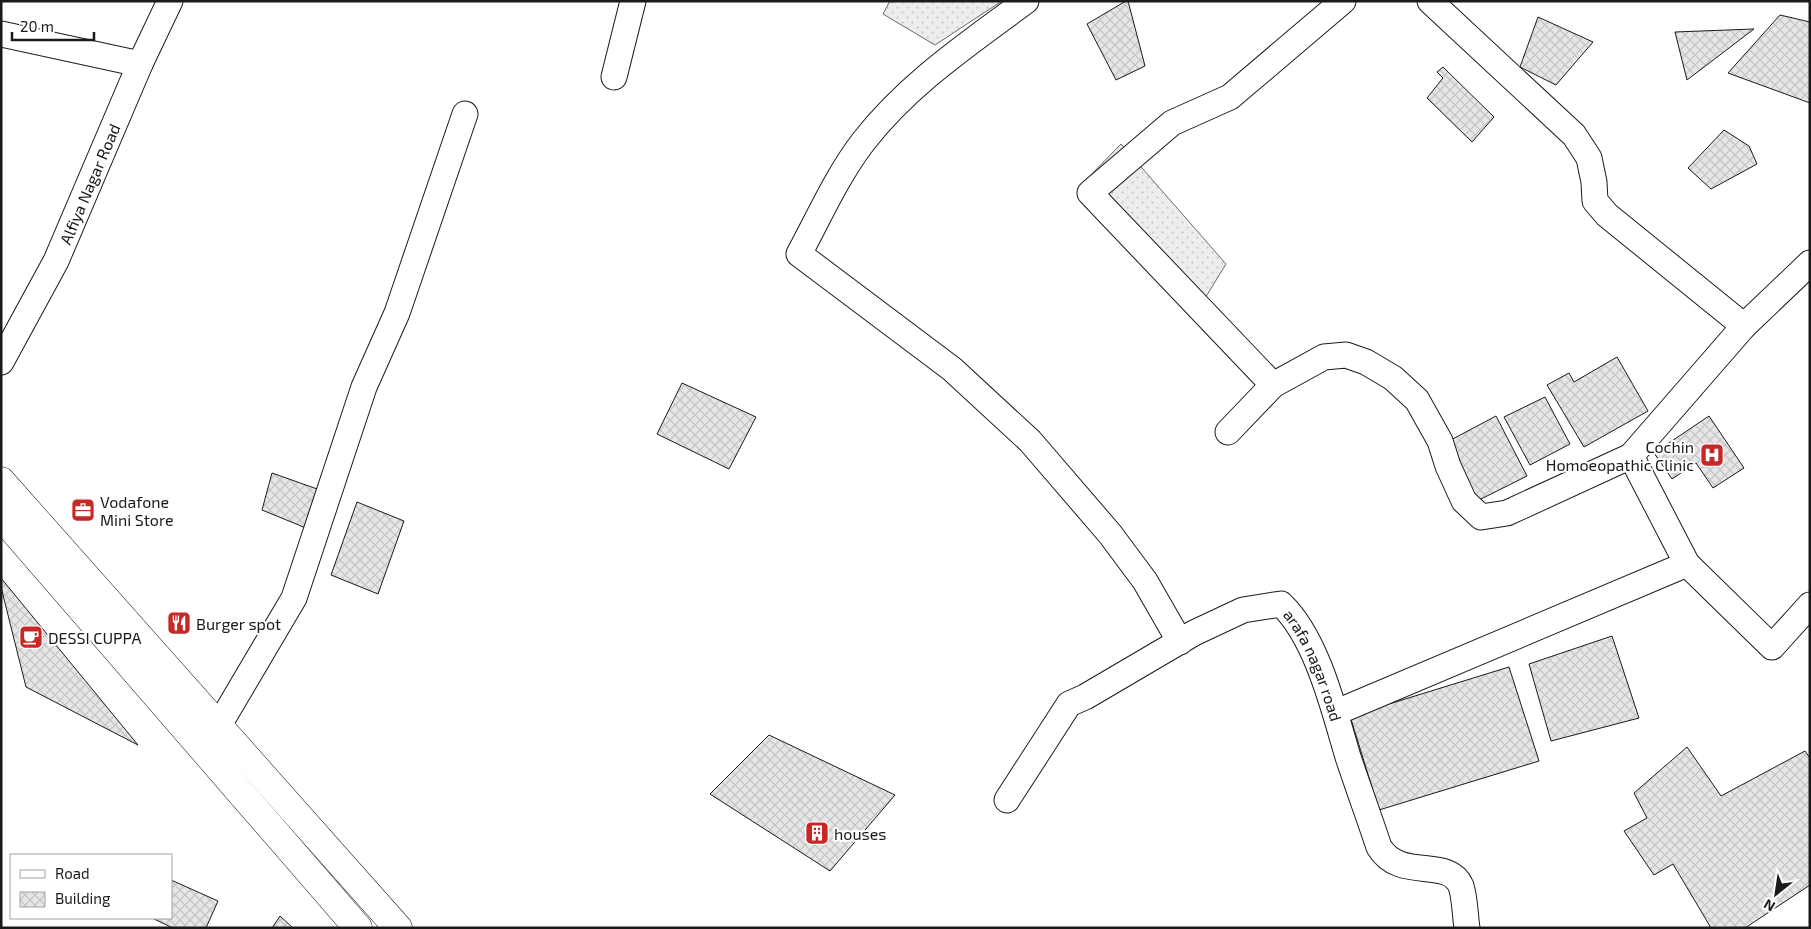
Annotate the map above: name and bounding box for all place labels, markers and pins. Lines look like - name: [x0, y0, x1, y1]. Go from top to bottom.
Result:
- place label: Cochin Homoeopathic Clinic: [1546, 437, 1694, 474]
- hospital icon: Cochin Homoeopathic Clinic: [1699, 442, 1725, 468]
- place label: Vodafone Mini Store: [100, 492, 174, 529]
- office icon: Vodafone Mini Store: [70, 497, 96, 523]
- restaurant icon: Burger spot: [166, 610, 192, 636]
- place label: Burger spot: [196, 614, 281, 633]
- cafe icon: DESSI CUPPA: [18, 624, 44, 650]
- place label: DESSI CUPPA: [48, 628, 141, 647]
- building icon: houses: [804, 820, 830, 846]
- place label: houses: [834, 824, 886, 843]

